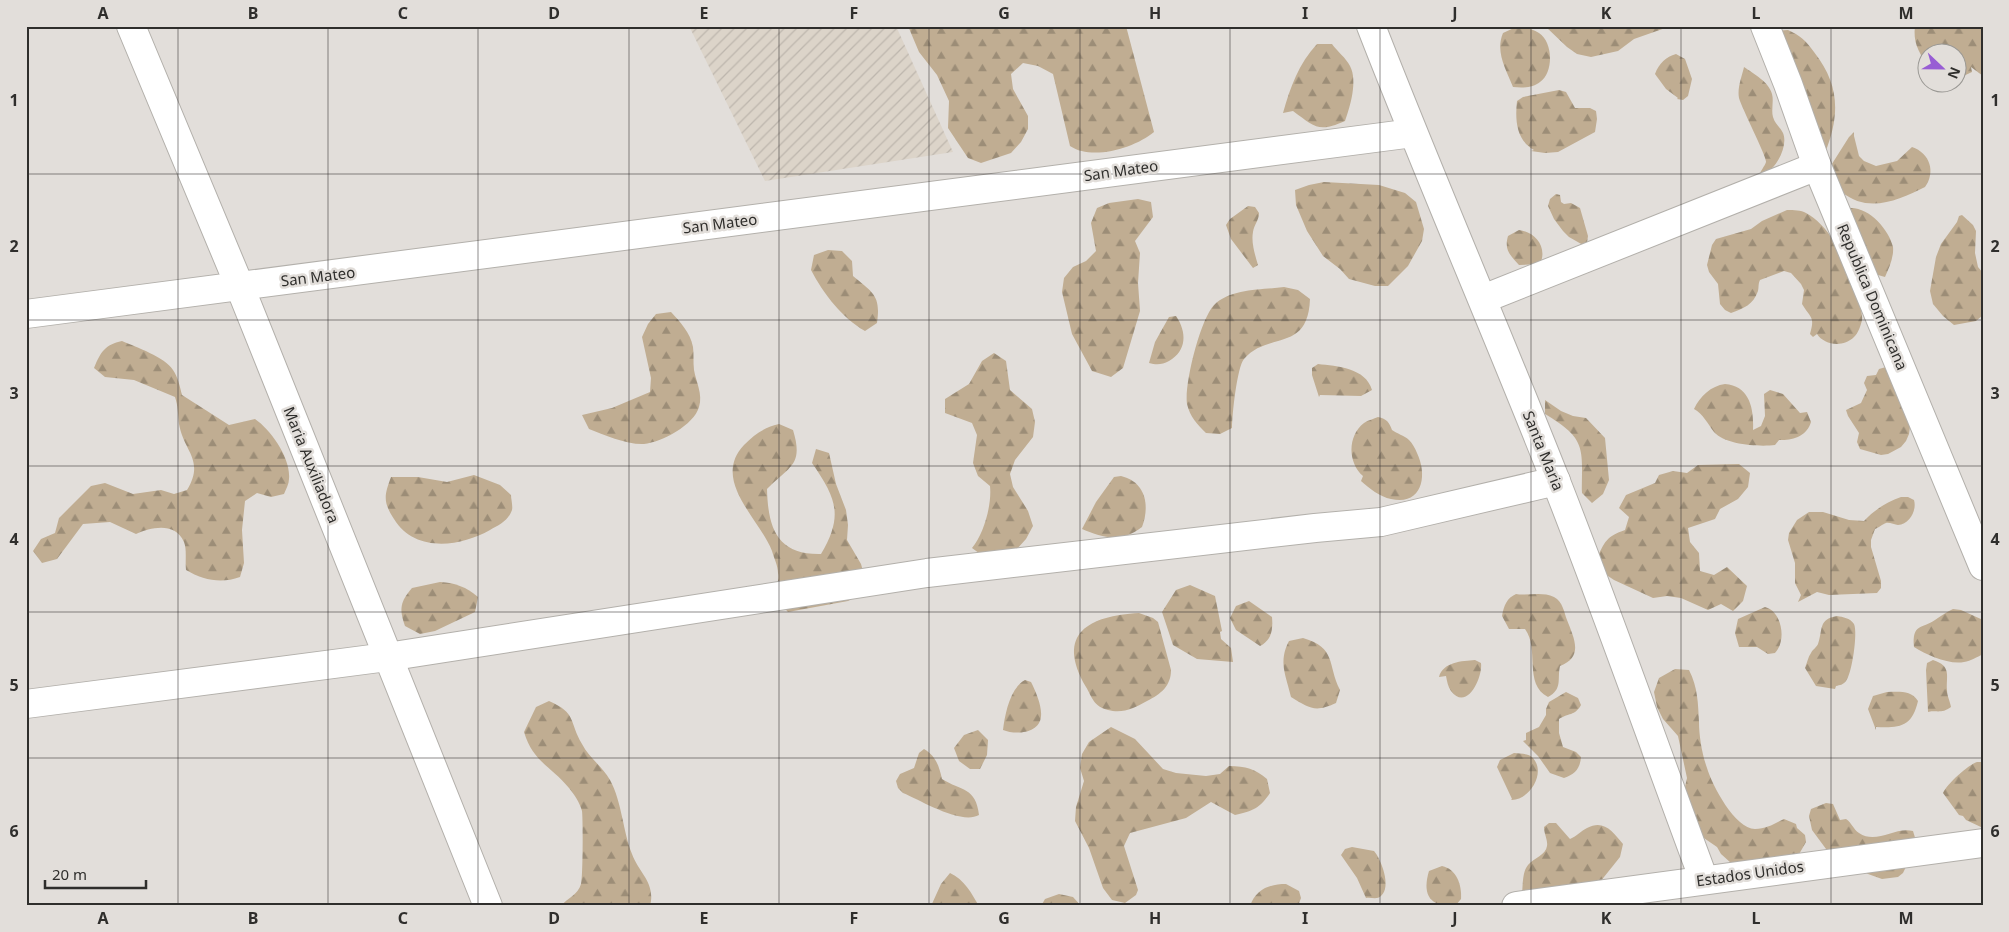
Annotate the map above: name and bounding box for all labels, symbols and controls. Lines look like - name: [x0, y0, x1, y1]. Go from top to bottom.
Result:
- text: A: [97, 2, 109, 24]
- text: B: [248, 2, 258, 24]
- text: C: [398, 2, 408, 24]
- text: D: [548, 2, 560, 24]
- text: E: [700, 2, 709, 24]
- text: F: [850, 2, 858, 24]
- text: G: [998, 2, 1010, 24]
- text: H: [1149, 2, 1161, 24]
- text: I: [1302, 2, 1308, 24]
- text: J: [1450, 2, 1458, 24]
- text: K: [1601, 2, 1612, 24]
- text: L: [1752, 2, 1761, 24]
- text: M: [1898, 2, 1914, 24]
- north arrow: [1916, 42, 1966, 92]
- text: N: [1944, 64, 1965, 82]
- text: 1: [9, 89, 19, 111]
- text: 1: [1990, 89, 2000, 111]
- street label: San Mateo: [1082, 155, 1159, 185]
- street label: San Mateo: [682, 209, 758, 237]
- street label: Republica Dominicana: [1833, 220, 1913, 373]
- text: 2: [9, 235, 19, 257]
- text: 2: [1990, 235, 2000, 257]
- street label: San Mateo: [280, 262, 356, 290]
- text: 3: [9, 382, 19, 404]
- text: 3: [1990, 382, 2000, 404]
- street label: Maria Auxiliadora: [279, 403, 344, 526]
- street label: Santa Maria: [1519, 408, 1569, 493]
- text: 4: [9, 528, 19, 550]
- text: 4: [1990, 528, 2000, 550]
- text: 5: [9, 674, 19, 696]
- text: 5: [1990, 674, 2000, 696]
- text: 6: [9, 820, 19, 842]
- text: 6: [1990, 820, 2000, 842]
- street label: Estados Unidos: [1695, 856, 1805, 890]
- scale bar: [45, 857, 146, 889]
- text: 20 m: [52, 864, 87, 884]
- text: A: [97, 907, 109, 929]
- text: B: [248, 907, 258, 929]
- text: C: [398, 907, 408, 929]
- text: D: [548, 907, 560, 929]
- text: E: [700, 907, 709, 929]
- text: F: [850, 907, 858, 929]
- text: G: [998, 907, 1010, 929]
- text: H: [1149, 907, 1161, 929]
- text: I: [1302, 907, 1308, 929]
- text: J: [1450, 907, 1458, 929]
- text: K: [1601, 907, 1612, 929]
- text: L: [1752, 907, 1761, 929]
- text: M: [1898, 907, 1914, 929]

